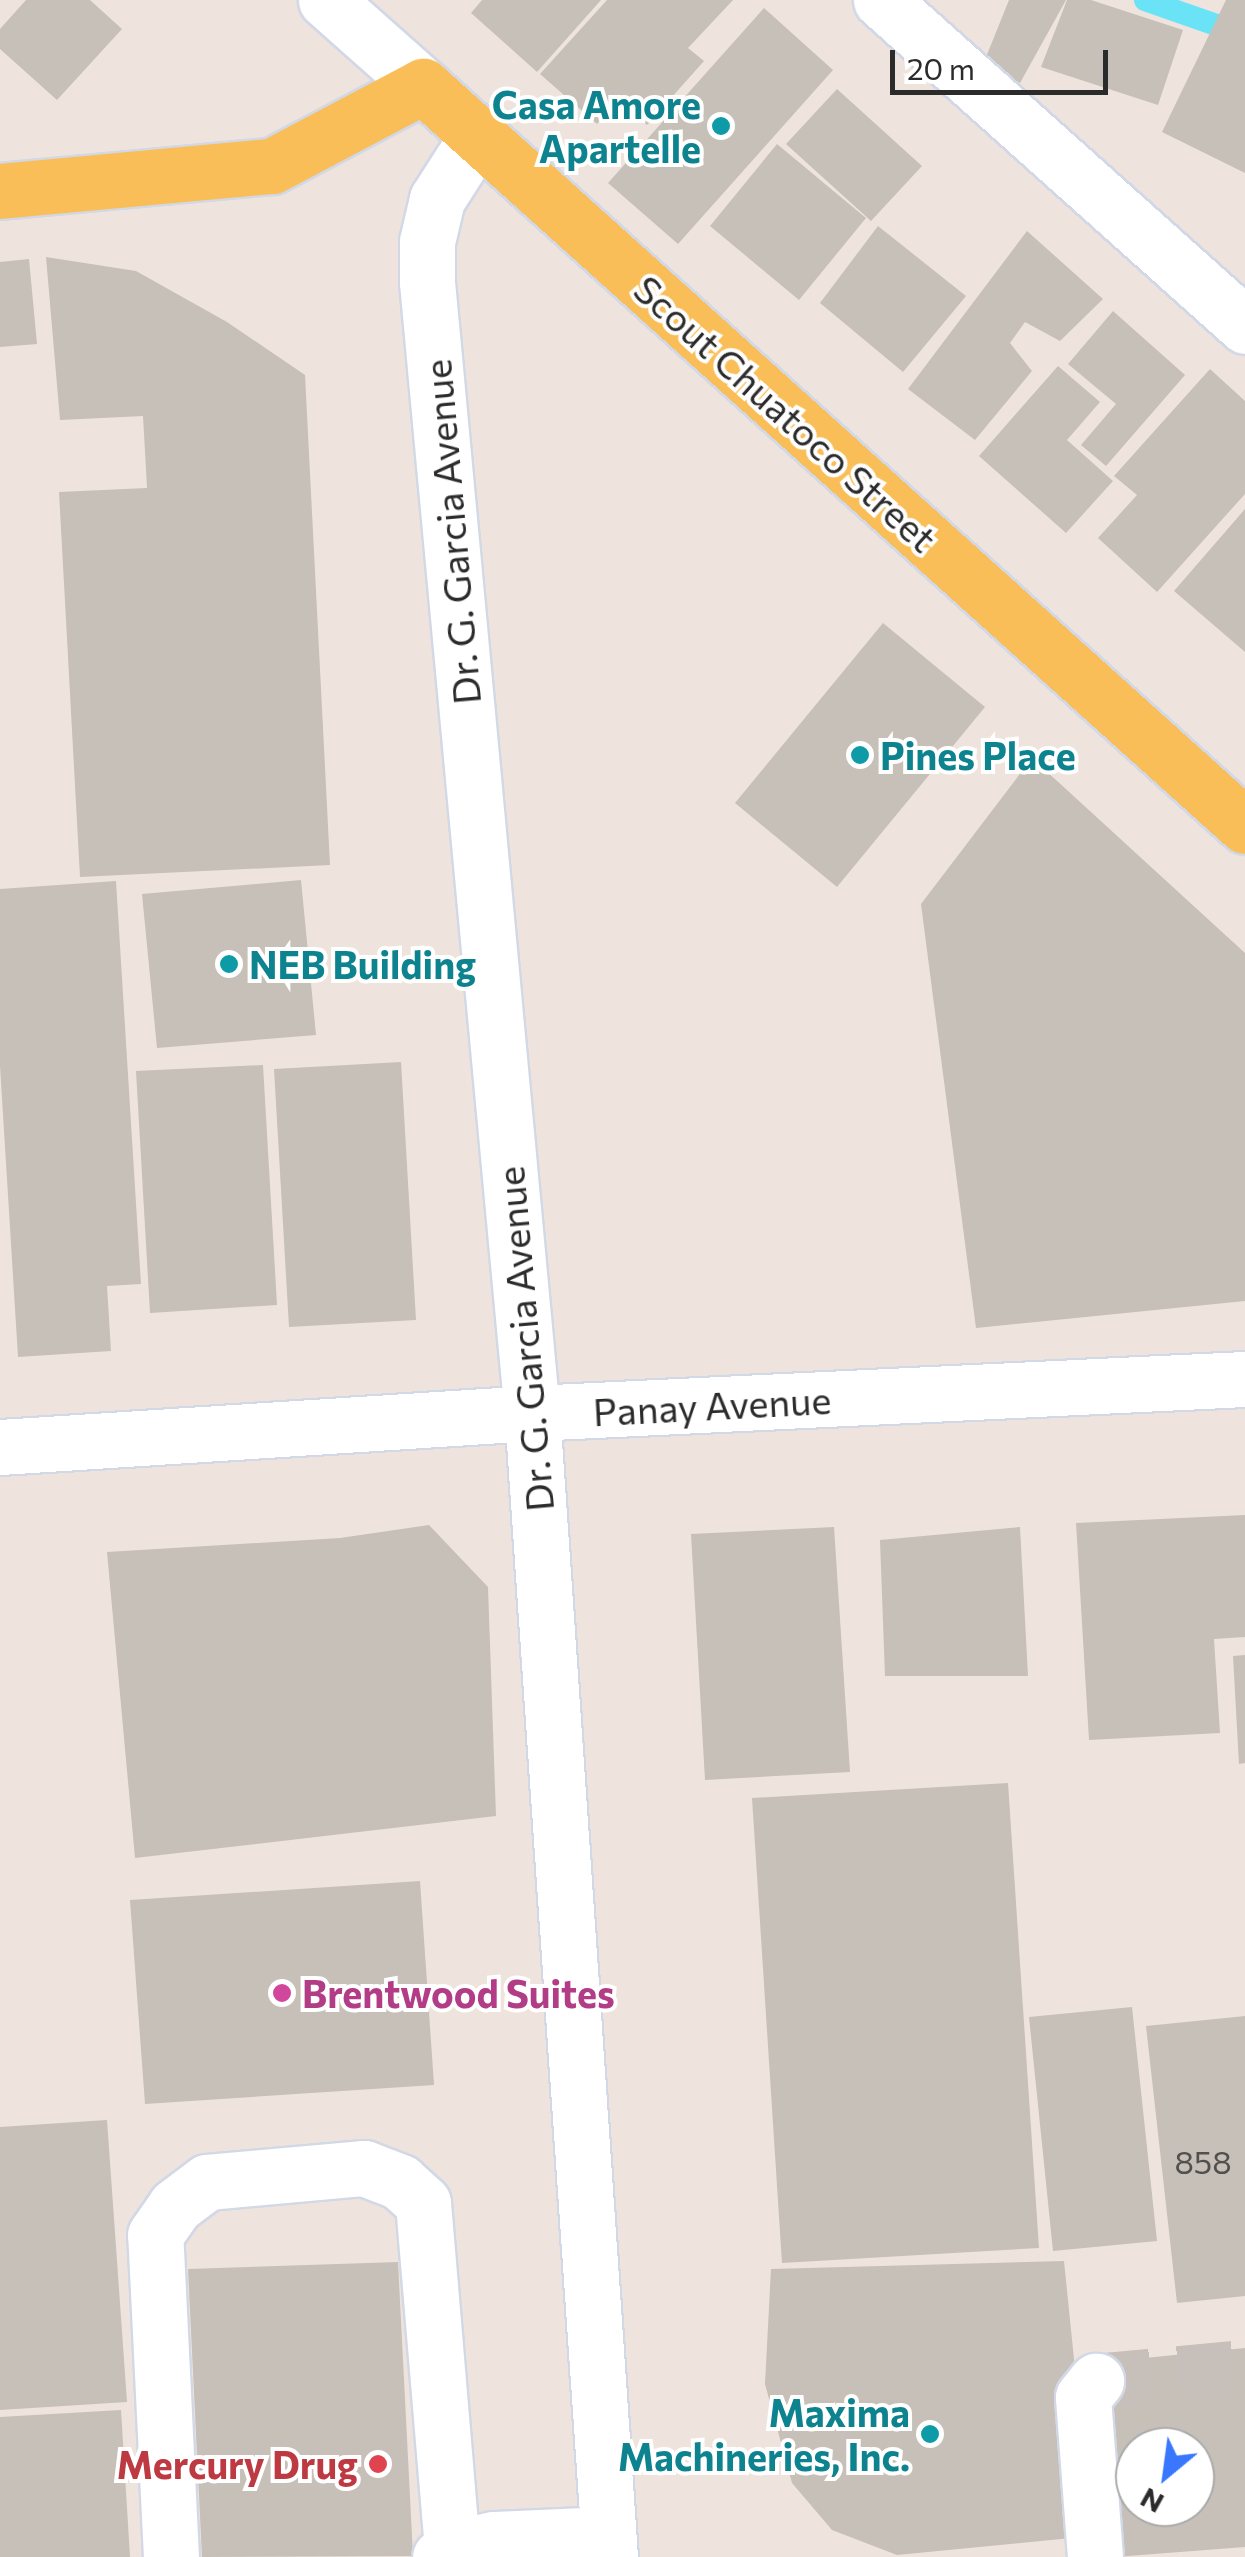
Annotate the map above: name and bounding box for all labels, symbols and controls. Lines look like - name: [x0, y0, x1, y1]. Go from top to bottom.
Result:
- scale bar: [895, 30, 1112, 92]
- text: 20 m: [907, 49, 975, 86]
- place label: Casa Amore Apartelle: [492, 81, 701, 170]
- marker: Casa Amore Apartelle: [710, 115, 732, 137]
- street label: Scout Chuatoco Street: [625, 265, 947, 561]
- street label: Dr. G. Garcia Avenue: [413, 358, 489, 706]
- place label: Pines Place: [880, 732, 1076, 778]
- marker: Pines Place: [849, 744, 871, 766]
- place label: NEB Building: [249, 941, 476, 987]
- marker: NEB Building: [218, 953, 240, 975]
- street label: Dr. G. Garcia Avenue: [486, 1165, 562, 1513]
- street label: Panay Avenue: [592, 1376, 832, 1434]
- place label: Brentwood Suites: [302, 1970, 615, 2016]
- marker: Brentwood Suites: [271, 1982, 293, 2004]
- house number: 858: [1174, 2142, 1232, 2180]
- place label: Maxima Machineries, Inc.: [618, 2389, 910, 2478]
- marker: Maxima Machineries, Inc.: [919, 2423, 941, 2445]
- north arrow: [1115, 2427, 1215, 2527]
- place label: Mercury Drug: [116, 2441, 358, 2487]
- marker: Mercury Drug: [367, 2453, 389, 2475]
- text: N: [1134, 2482, 1169, 2521]

